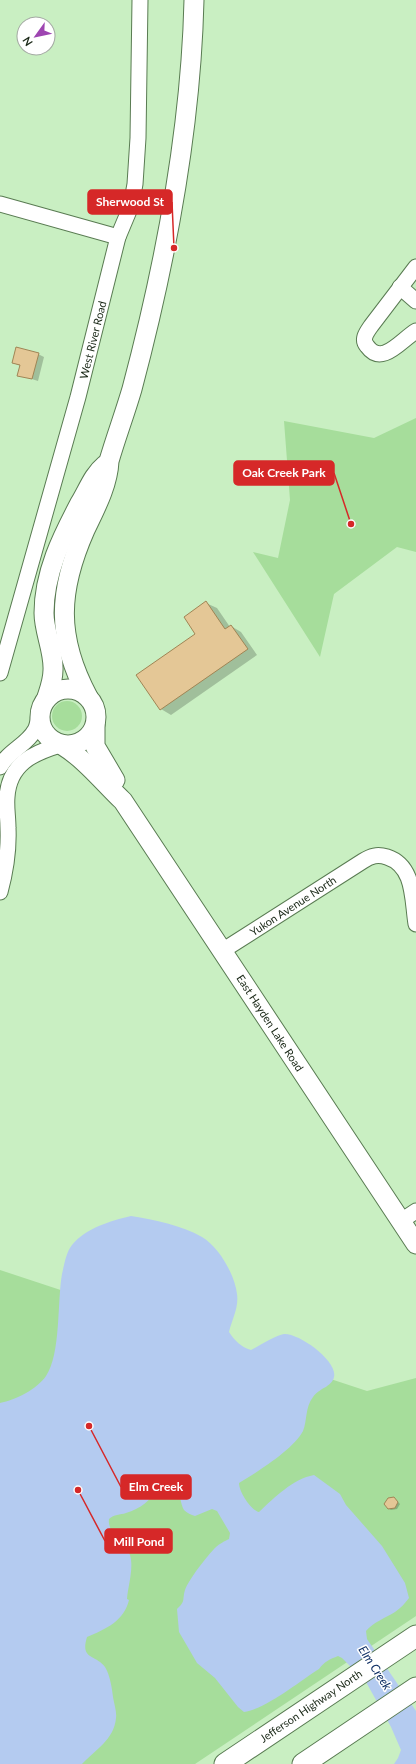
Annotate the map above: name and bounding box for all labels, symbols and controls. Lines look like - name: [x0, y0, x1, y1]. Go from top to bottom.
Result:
- north arrow: [16, 16, 56, 56]
- text: N: [19, 35, 35, 49]
- callout: Sherwood St: [88, 190, 172, 214]
- text: Sherwood St: [96, 194, 165, 209]
- street label: West River Road: [77, 300, 108, 380]
- callout: Oak Creek Park: [234, 461, 334, 485]
- text: Oak Creek Park: [242, 465, 326, 480]
- street label: Yukon Avenue North: [247, 873, 338, 938]
- street label: East Hayden Lake Road: [234, 972, 307, 1074]
- callout: Elm Creek: [121, 1475, 191, 1499]
- text: Elm Creek: [129, 1479, 184, 1494]
- callout: Mill Pond: [105, 1529, 172, 1553]
- text: Mill Pond: [114, 1534, 165, 1549]
- water label: Elm Creek: [356, 1643, 395, 1693]
- street label: Jefferson Highway North: [257, 1666, 364, 1745]

